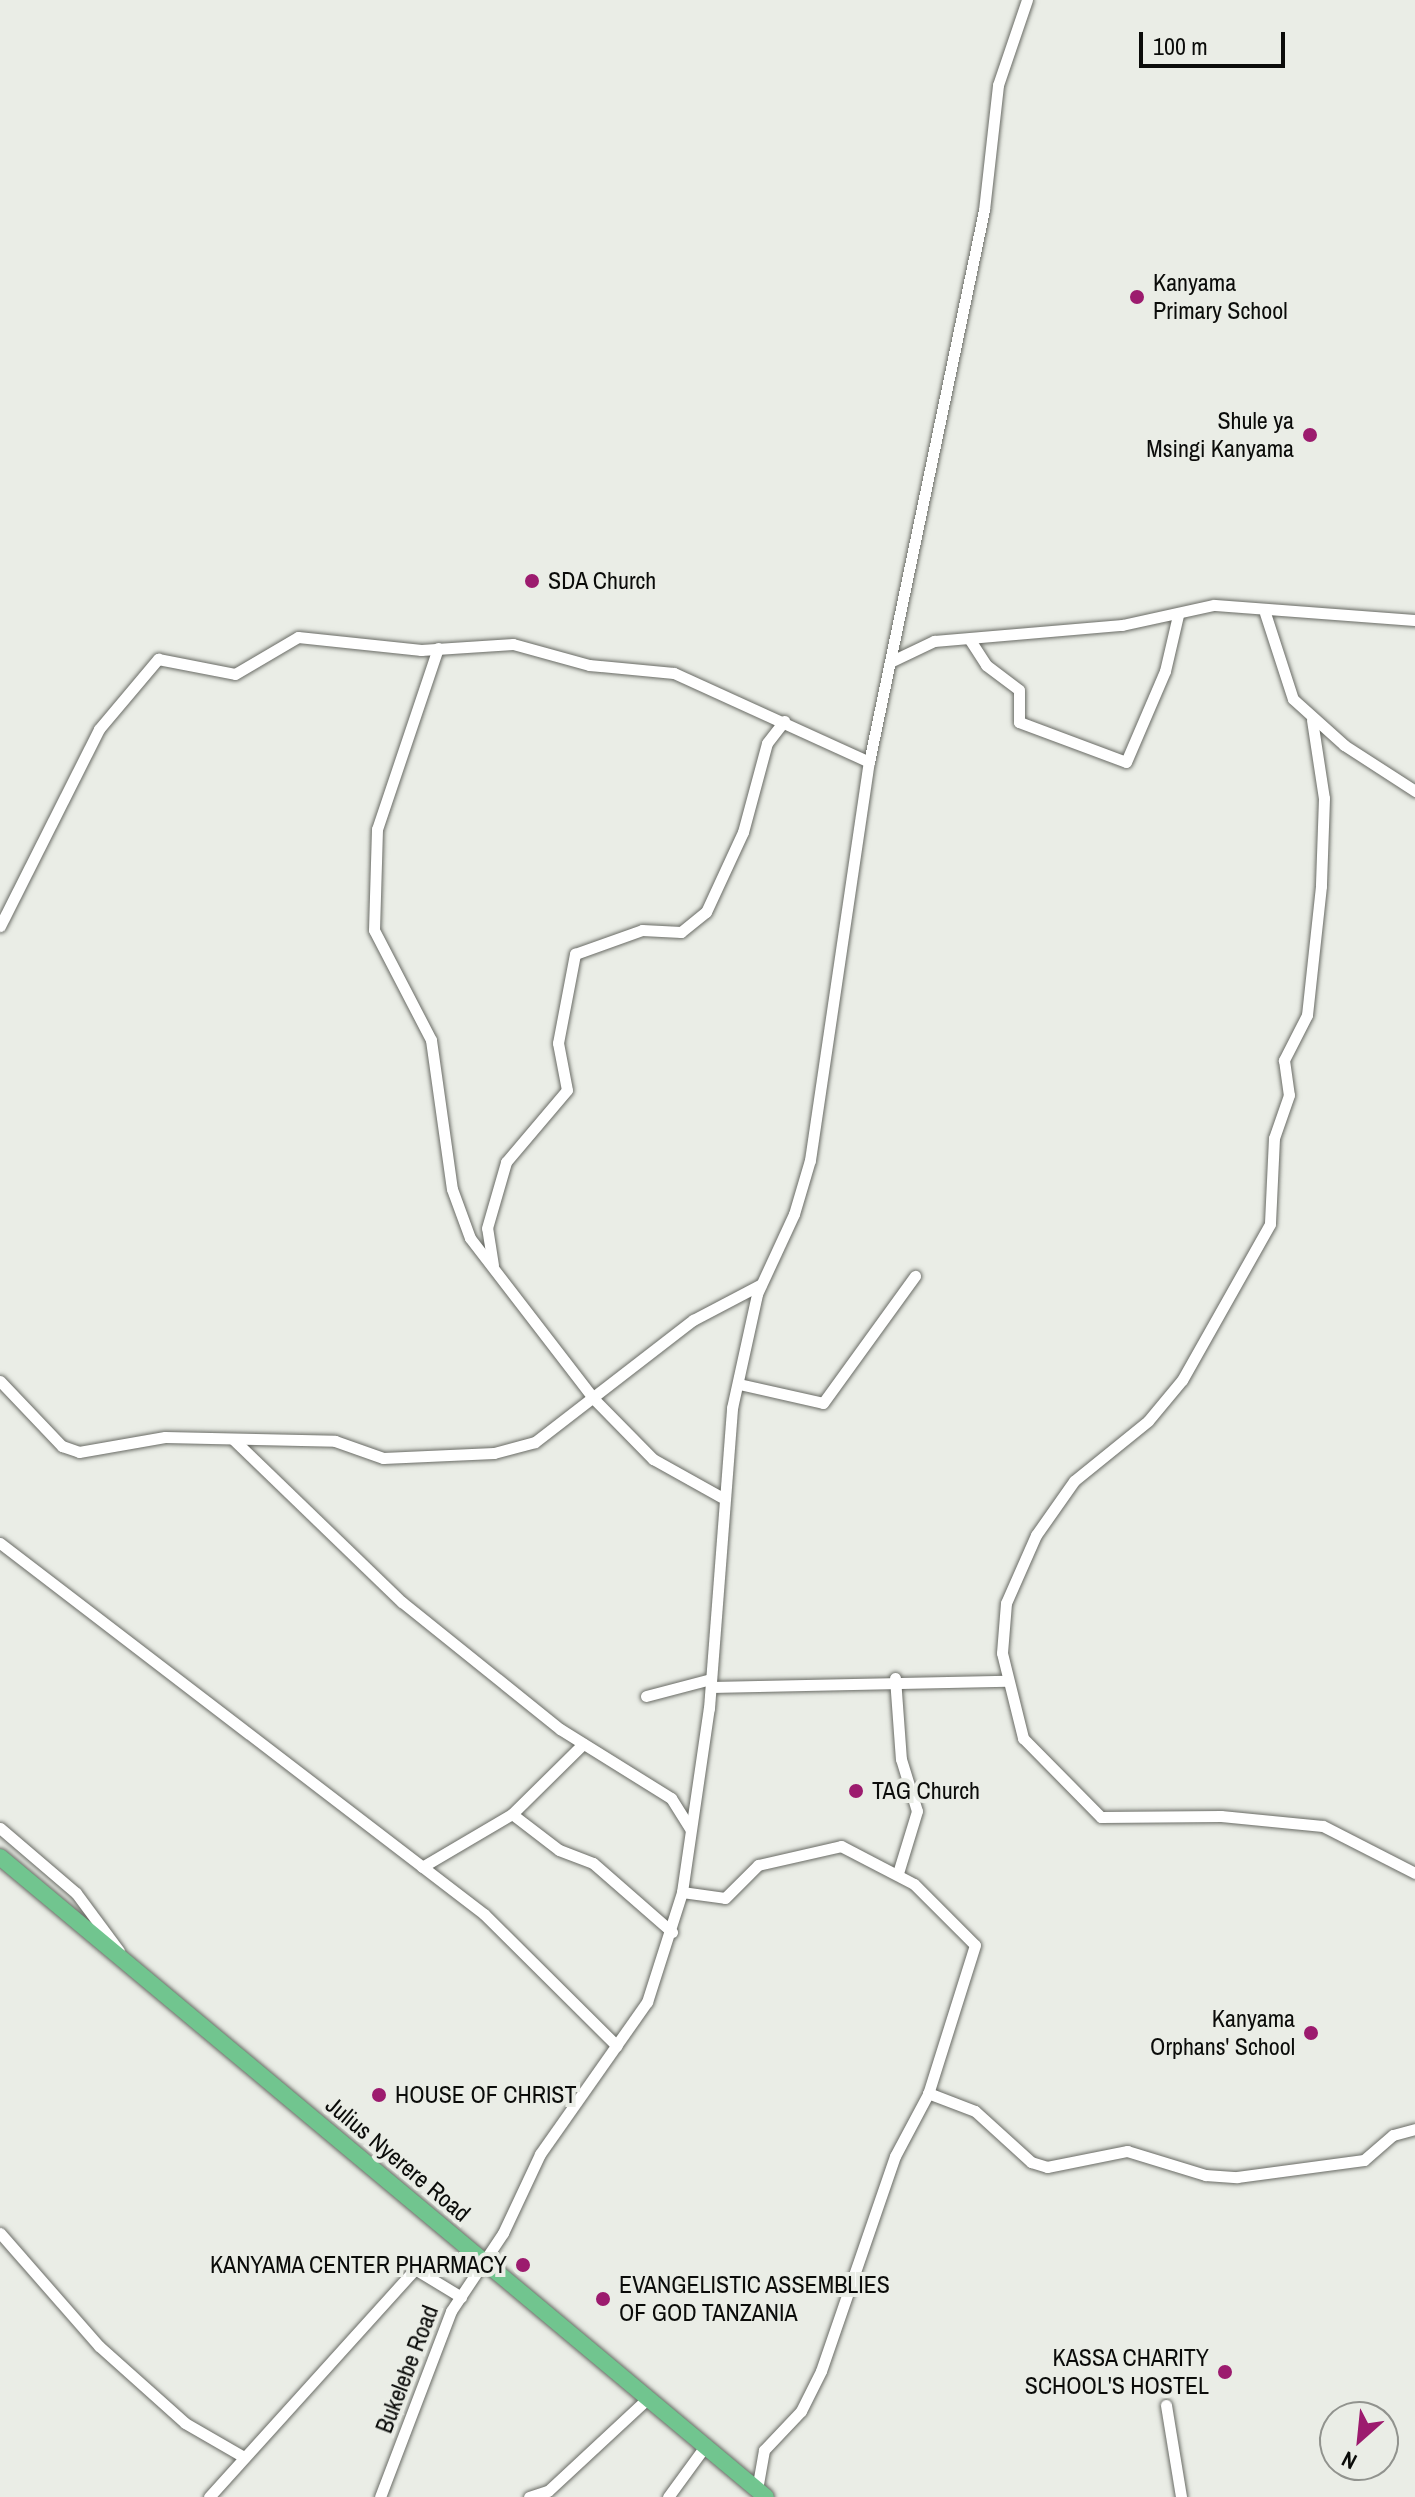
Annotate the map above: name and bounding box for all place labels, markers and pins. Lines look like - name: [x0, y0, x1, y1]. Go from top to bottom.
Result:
- place label: Kanyama Primary School: [1153, 269, 1288, 325]
- marker: Kanyama Primary School: [1128, 288, 1146, 306]
- place label: Shule ya Msingi Kanyama: [1146, 407, 1294, 463]
- marker: Shule ya Msingi Kanyama: [1301, 426, 1319, 444]
- place label: SDA Church: [548, 567, 657, 595]
- marker: SDA Church: [523, 572, 541, 590]
- place label: TAG Church: [872, 1777, 980, 1805]
- marker: TAG Church: [847, 1782, 865, 1800]
- place label: Kanyama Orphans' School: [1150, 2005, 1295, 2061]
- marker: Kanyama Orphans' School: [1302, 2024, 1320, 2042]
- place label: HOUSE OF CHRIST: [395, 2081, 577, 2109]
- marker: HOUSE OF CHRIST: [370, 2086, 388, 2104]
- place label: KANYAMA CENTER PHARMACY: [209, 2251, 507, 2279]
- marker: KANYAMA CENTER PHARMACY: [514, 2256, 532, 2274]
- place label: EVANGELISTIC ASSEMBLIES OF GOD TANZANIA: [619, 2271, 891, 2327]
- marker: EVANGELISTIC ASSEMBLIES OF GOD TANZANIA: [594, 2290, 612, 2308]
- place label: KASSA CHARITY SCHOOL'S HOSTEL: [1025, 2344, 1209, 2400]
- marker: KASSA CHARITY SCHOOL'S HOSTEL: [1216, 2363, 1234, 2381]

